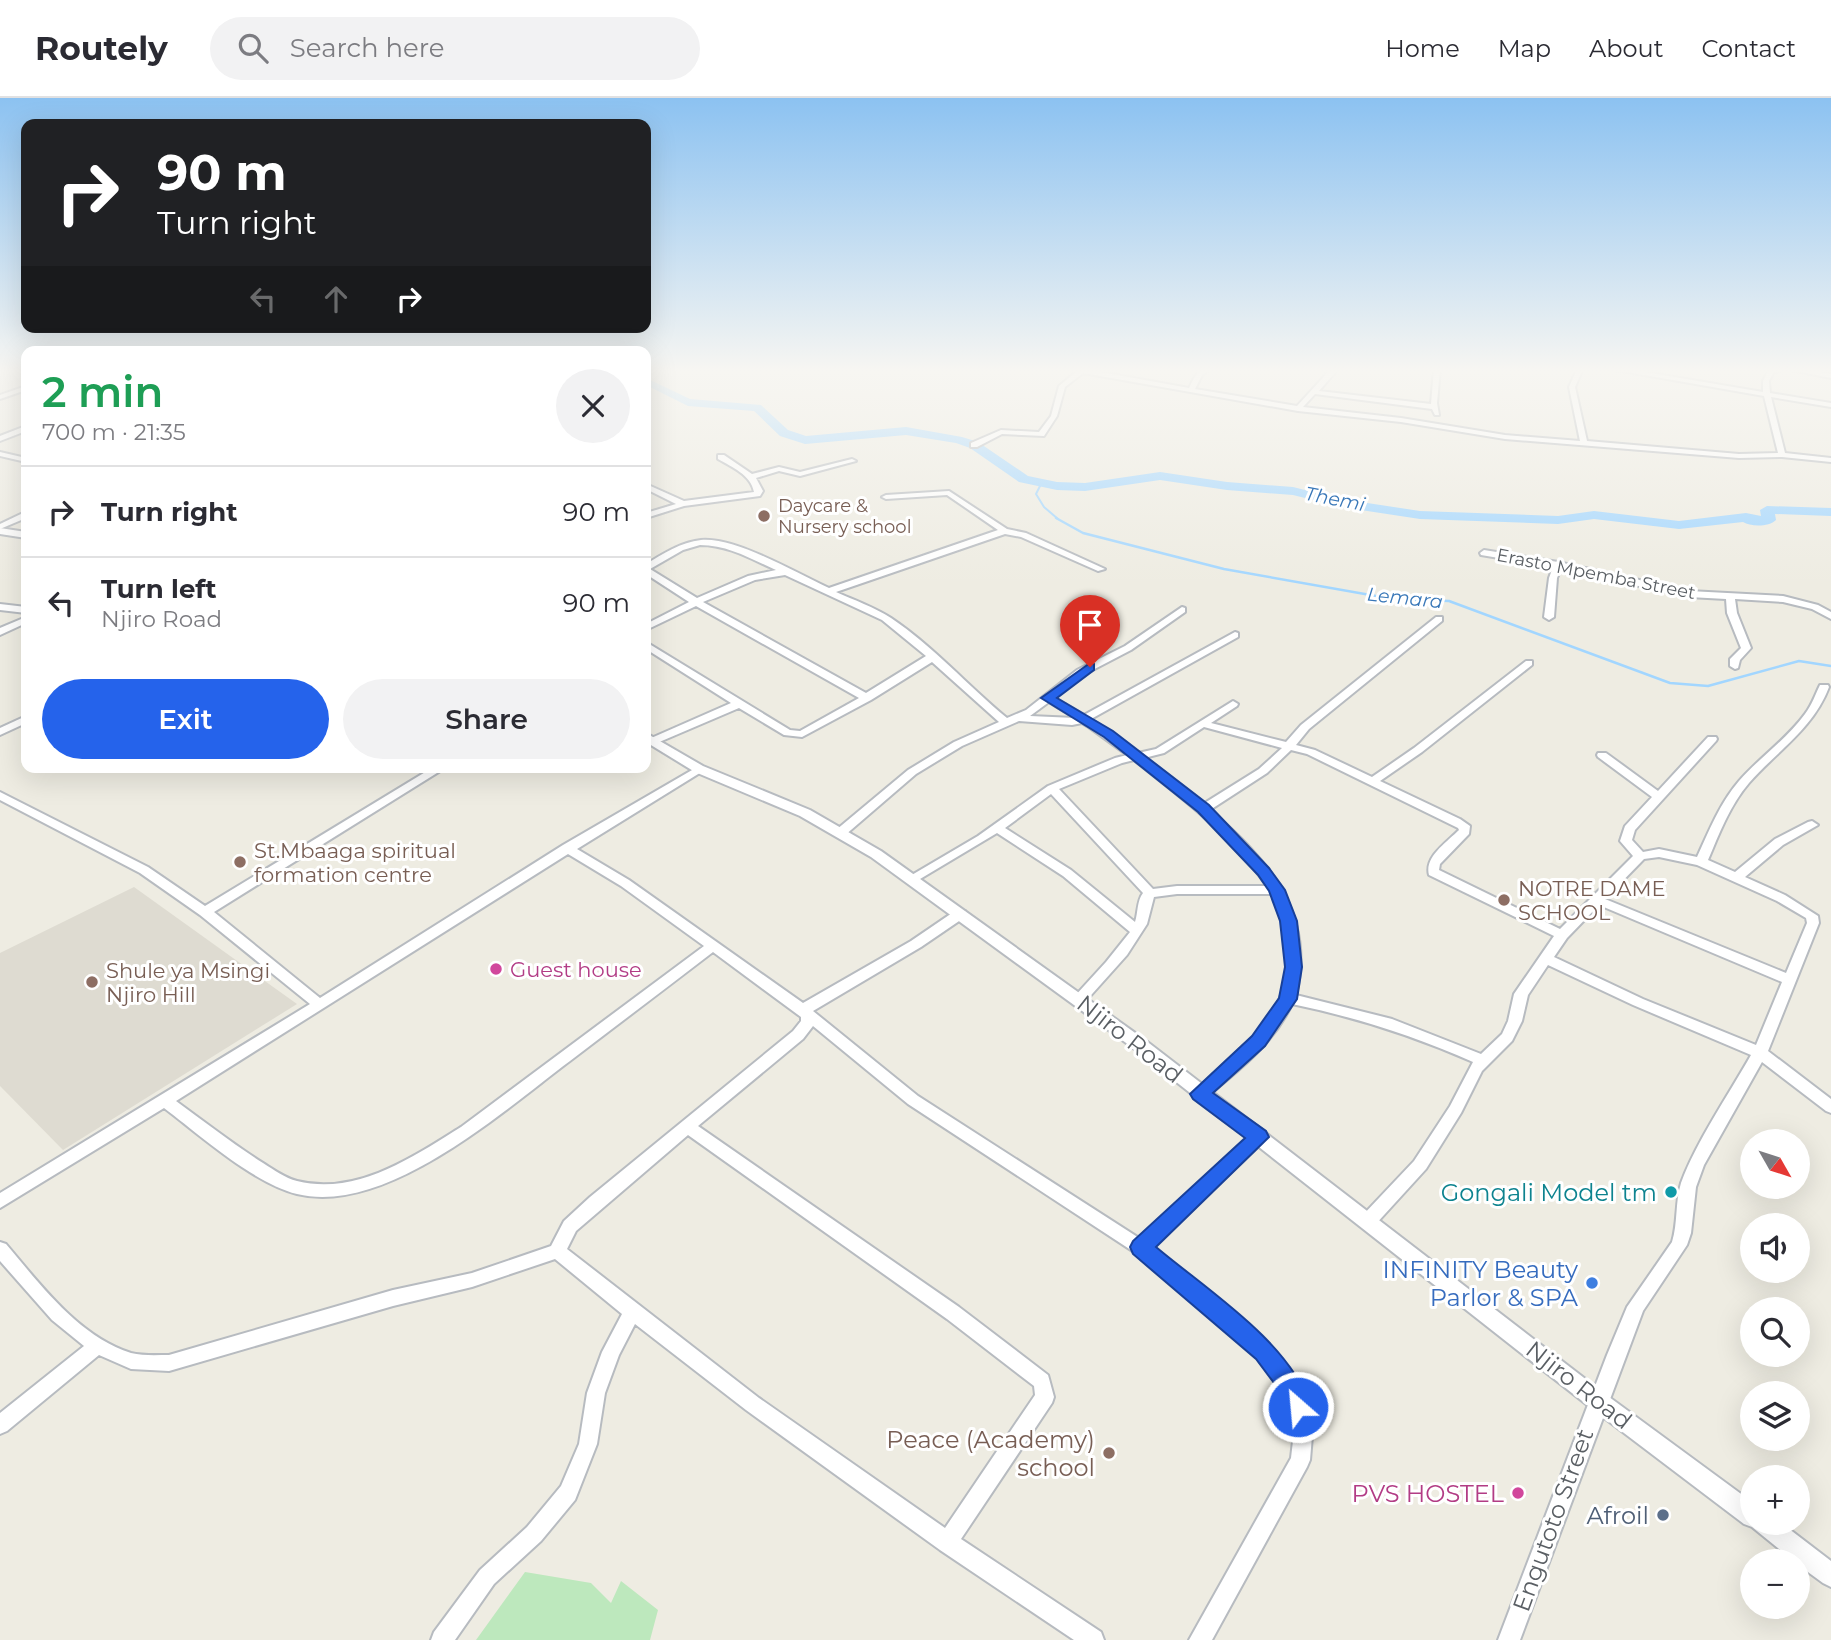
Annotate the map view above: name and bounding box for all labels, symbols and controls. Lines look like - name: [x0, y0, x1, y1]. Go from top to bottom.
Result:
- search box: [210, 17, 700, 80]
- text: Routely: [35, 28, 168, 68]
- icon: search: [234, 29, 272, 67]
- text: Search here: [290, 32, 445, 64]
- text: Home: [1385, 34, 1460, 63]
- text: Map: [1498, 34, 1551, 63]
- text: About: [1589, 34, 1663, 63]
- text: Contact: [1701, 34, 1796, 63]
- text: 90 m: [157, 143, 287, 202]
- icon: right: [42, 147, 133, 238]
- text: Turn right: [157, 203, 317, 242]
- icon: left: [244, 280, 282, 318]
- icon: ahead: [317, 280, 355, 318]
- icon: right: [390, 280, 428, 318]
- text: 2 min: [42, 366, 163, 418]
- button: close: [556, 369, 630, 443]
- text: 700 m · 21:35: [42, 418, 186, 446]
- water label: Themi: [1303, 482, 1368, 516]
- icon: right: [42, 493, 80, 531]
- place label: Daycare & Nursery school: [778, 495, 912, 538]
- text: Turn right: [101, 496, 237, 528]
- text: 90 m: [563, 496, 630, 528]
- marker: Daycare & Nursery school: [756, 508, 772, 524]
- street label: Erasto Mpemba Street: [1495, 544, 1697, 604]
- text: Turn left: [101, 573, 217, 605]
- water label: Lemara: [1366, 583, 1444, 613]
- icon: left: [42, 584, 80, 622]
- text: 90 m: [563, 587, 630, 619]
- pin: [1060, 595, 1120, 667]
- text: Njiro Road: [101, 605, 222, 633]
- icon: arrive: [1071, 606, 1109, 644]
- button: Exit: [42, 679, 329, 759]
- button: Share: [343, 679, 630, 759]
- place label: St.Mbaaga spiritual formation centre: [254, 838, 456, 887]
- marker: St.Mbaaga spiritual formation centre: [232, 854, 248, 870]
- place label: NOTRE DAME SCHOOL: [1518, 876, 1666, 925]
- marker: NOTRE DAME SCHOOL: [1496, 892, 1512, 908]
- place label: Guest house: [510, 957, 642, 982]
- place label: Shule ya Msingi Njiro Hill: [106, 958, 270, 1007]
- marker: Guest house: [488, 961, 504, 977]
- marker: Shule ya Msingi Njiro Hill: [84, 974, 100, 990]
- street label: Njiro Road: [1071, 989, 1189, 1089]
- north arrow: [1740, 1129, 1810, 1199]
- map controls: [1740, 1129, 1810, 1619]
- place label: Gongali Model tm: [1441, 1178, 1657, 1207]
- marker: Gongali Model tm: [1663, 1184, 1679, 1200]
- button: sound: [1740, 1213, 1810, 1283]
- place label: INFINITY Beauty Parlor & SPA: [1382, 1255, 1579, 1312]
- marker: INFINITY Beauty Parlor & SPA: [1584, 1275, 1600, 1291]
- button: search: [1740, 1297, 1810, 1367]
- street label: Njiro Road: [1520, 1335, 1638, 1435]
- position arrow: [1261, 1370, 1335, 1444]
- button: layers: [1740, 1381, 1810, 1451]
- street label: Engutoto Street: [1506, 1424, 1600, 1615]
- place label: Peace (Academy) school: [886, 1425, 1095, 1482]
- marker: Peace (Academy) school: [1101, 1445, 1117, 1461]
- button: +: [1740, 1465, 1810, 1535]
- place label: PVS HOSTEL: [1352, 1479, 1504, 1508]
- marker: PVS HOSTEL: [1510, 1485, 1526, 1501]
- place label: Afroil: [1586, 1501, 1649, 1530]
- marker: Afroil: [1655, 1507, 1671, 1523]
- button: −: [1740, 1549, 1810, 1619]

